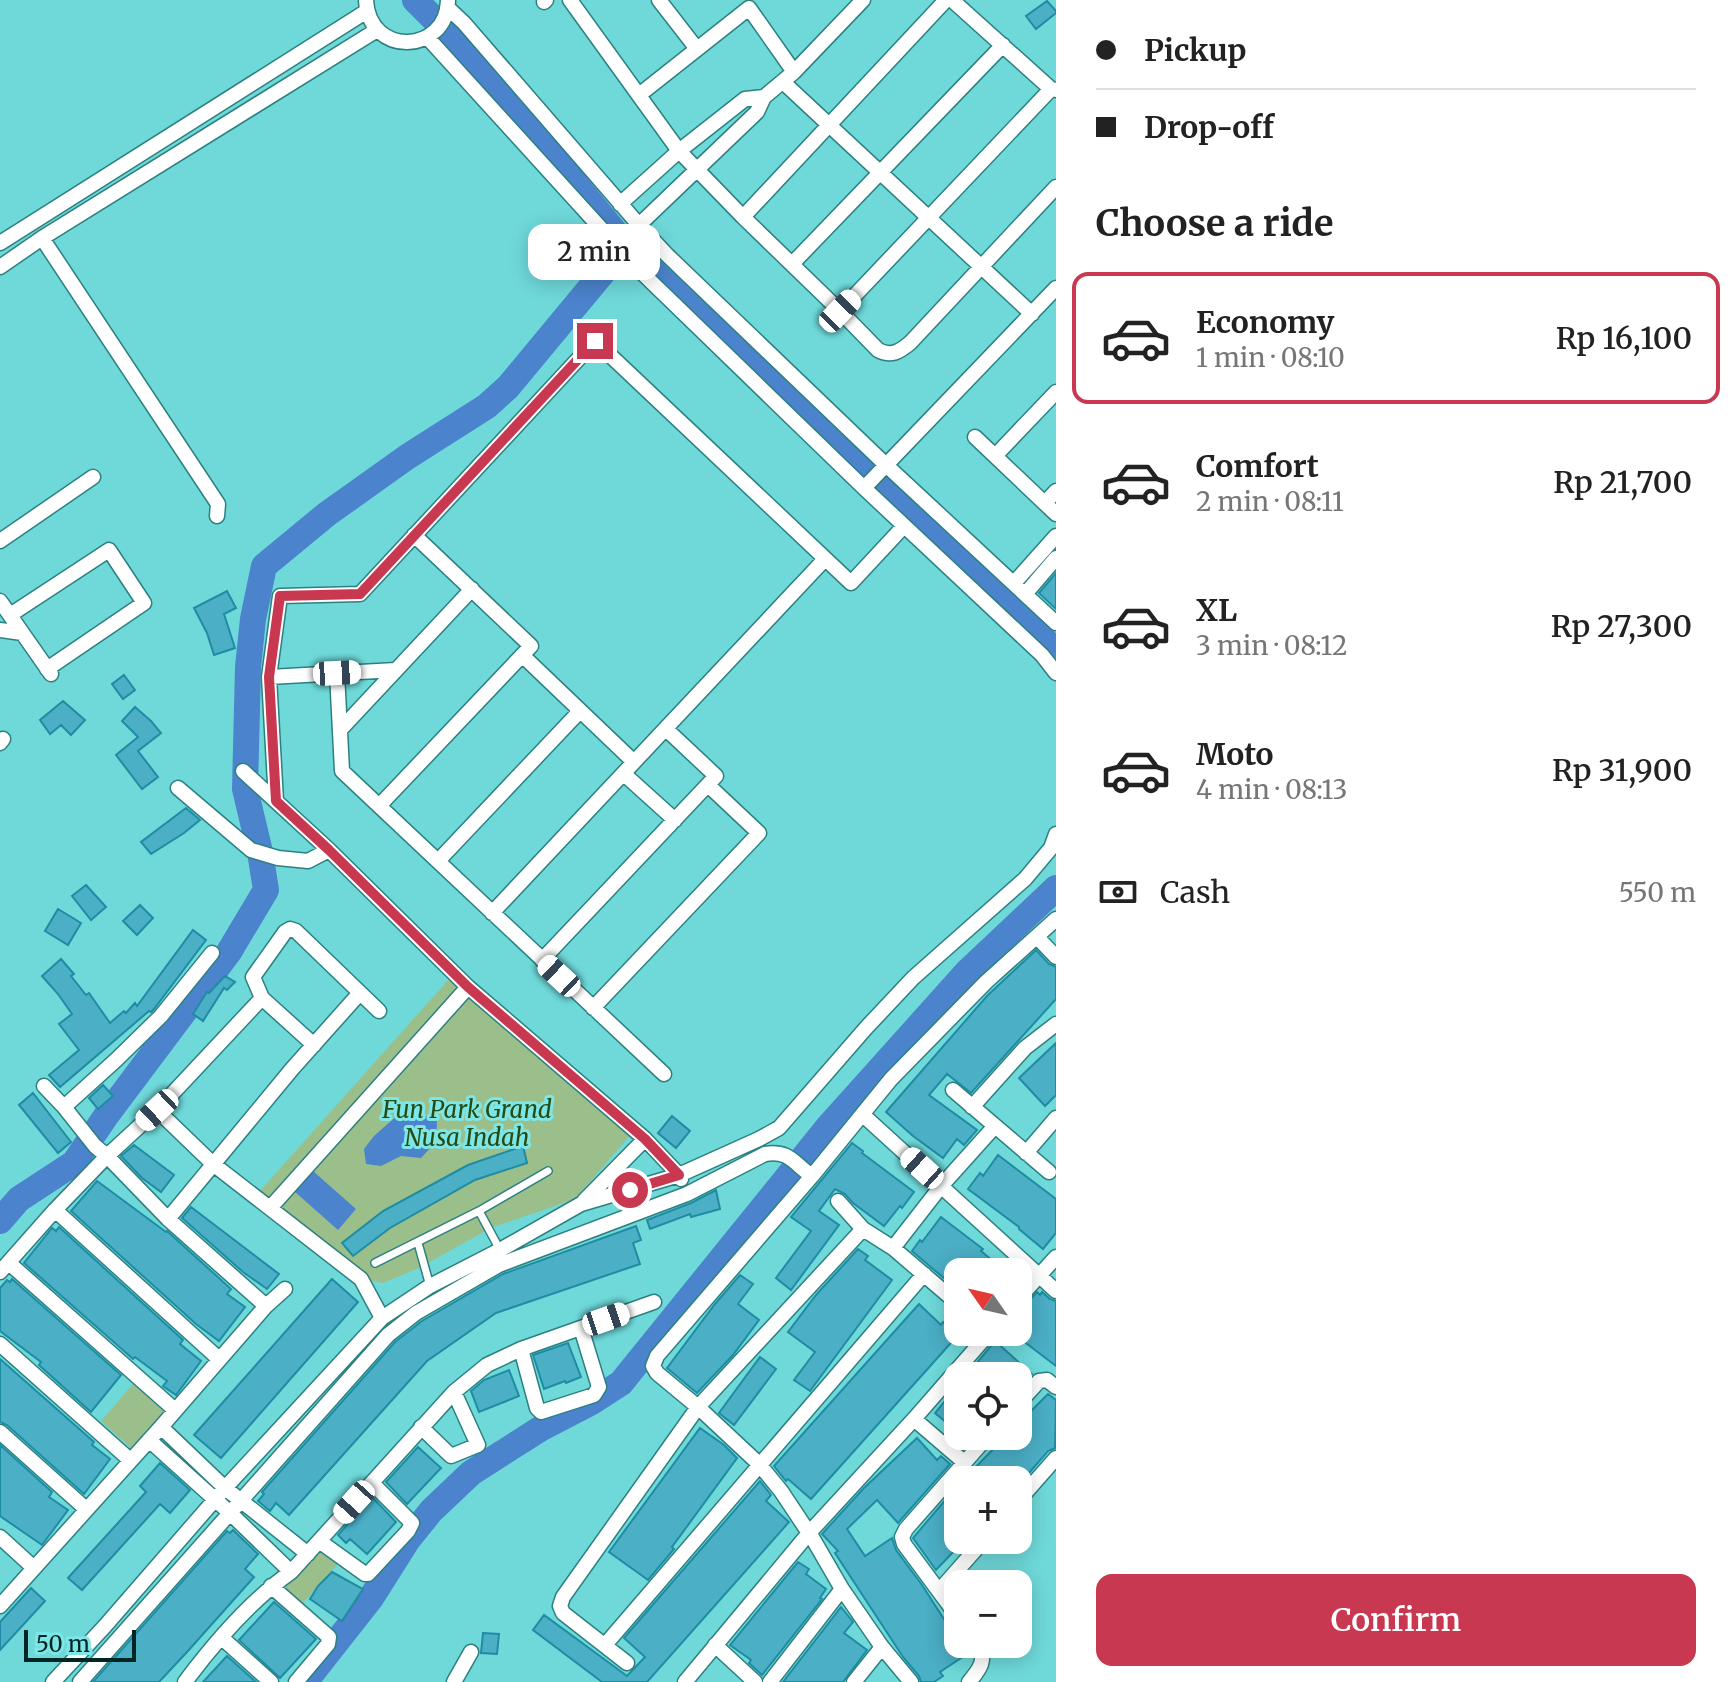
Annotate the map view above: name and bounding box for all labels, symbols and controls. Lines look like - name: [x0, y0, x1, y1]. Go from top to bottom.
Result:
- text: Pickup: [1144, 31, 1246, 69]
- text: Drop-off: [1144, 108, 1274, 146]
- text: Choose a ride: [1096, 201, 1333, 246]
- callout: 2 min: [529, 225, 661, 281]
- text: 2 min: [557, 235, 631, 268]
- car: [815, 285, 865, 337]
- icon: car: [1100, 302, 1172, 374]
- text: Economy: [1196, 303, 1334, 341]
- text: Rp 16,100: [1556, 319, 1692, 357]
- route end: [577, 323, 613, 359]
- text: 1 min · 08:10: [1196, 341, 1345, 374]
- icon: car: [1100, 446, 1172, 518]
- text: Comfort: [1196, 447, 1319, 485]
- text: Rp 21,700: [1553, 463, 1692, 501]
- text: 2 min · 08:11: [1196, 485, 1344, 518]
- icon: car: [1100, 590, 1172, 662]
- text: XL: [1196, 591, 1237, 629]
- text: Rp 27,300: [1551, 607, 1692, 645]
- text: 3 min · 08:12: [1196, 629, 1347, 662]
- car: [312, 660, 362, 686]
- icon: car: [1100, 734, 1172, 806]
- text: Moto: [1196, 735, 1274, 773]
- text: Rp 31,900: [1552, 751, 1692, 789]
- text: 4 min · 08:13: [1196, 773, 1348, 806]
- icon: cash: [1096, 870, 1140, 914]
- text: Cash: [1160, 873, 1230, 911]
- text: 550 m: [1619, 876, 1696, 909]
- car: [533, 951, 585, 1001]
- car: [131, 1085, 183, 1135]
- park label: Fun Park Grand Nusa Indah: [381, 1094, 552, 1153]
- car: [896, 1143, 948, 1193]
- route start: [612, 1172, 648, 1208]
- north arrow: [944, 1258, 1032, 1346]
- map controls: [944, 1258, 1032, 1658]
- car: [579, 1300, 633, 1338]
- button: locate: [944, 1362, 1032, 1450]
- button: +: [944, 1466, 1032, 1554]
- car: [329, 1476, 379, 1528]
- button: −: [944, 1570, 1032, 1658]
- button: Confirm: [1096, 1574, 1696, 1666]
- scale bar: [24, 1626, 136, 1662]
- text: 50 m: [36, 1630, 90, 1658]

